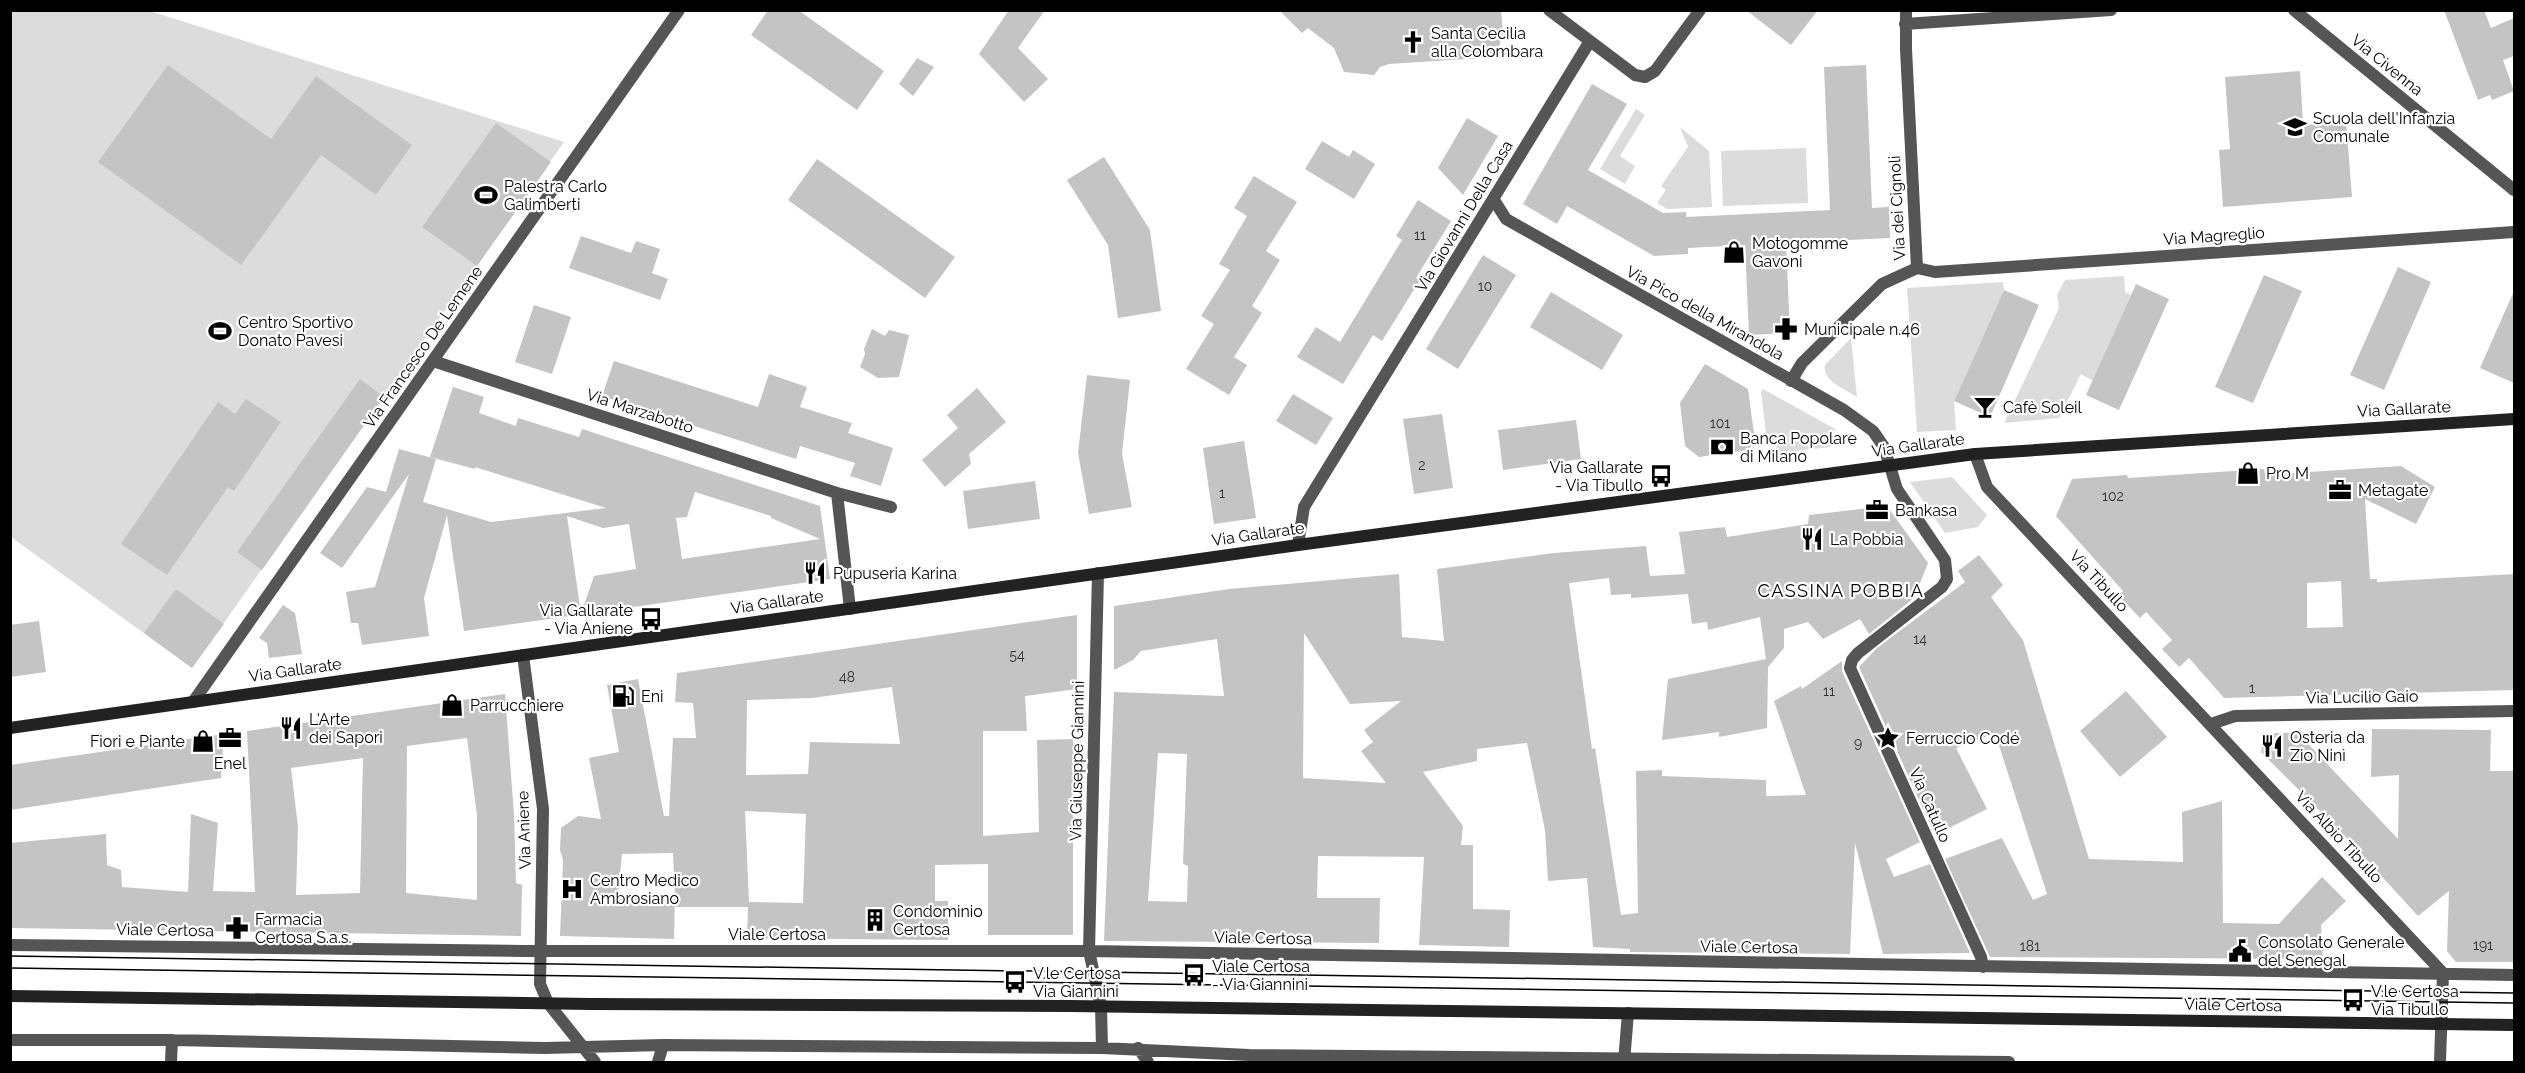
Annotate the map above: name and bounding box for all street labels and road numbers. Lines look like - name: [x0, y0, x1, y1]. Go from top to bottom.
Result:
- street label: Via Civenna: [2347, 30, 2427, 100]
- street label: Via Giovanni Della Casa: [1411, 137, 1517, 295]
- street label: Via dei Cignoli: [1885, 155, 1909, 261]
- street label: Via Magreglio: [2163, 223, 2265, 249]
- street label: Via Francesco De Lemene: [360, 262, 486, 432]
- street label: Via Pico della Mirandola: [1623, 262, 1787, 364]
- street label: Via Marzabotto: [584, 385, 696, 437]
- street label: Via Gallarate: [2357, 397, 2451, 421]
- street label: Via Gallarate: [1870, 429, 1966, 461]
- street label: Via Gallarate: [1210, 518, 1306, 550]
- street label: Via Tibullo: [2066, 546, 2132, 616]
- street label: Via Gallarate: [729, 586, 825, 618]
- street label: Via Gallarate: [247, 654, 343, 686]
- street label: Via Giuseppe Giannini: [1066, 681, 1088, 841]
- street label: Via Lucilio Gaio: [2305, 687, 2419, 707]
- street label: Via Catullo: [1905, 765, 1955, 845]
- street label: Via Albio Tibullo: [2291, 787, 2387, 887]
- street label: Via Aniene: [513, 790, 535, 870]
- street label: Viale Certosa: [116, 920, 214, 940]
- street label: Viale Certosa: [728, 925, 826, 944]
- street label: Viale Certosa: [1214, 928, 1312, 948]
- street label: Viale Certosa: [1700, 937, 1798, 957]
- street label: Viale Certosa: [2184, 995, 2282, 1015]

